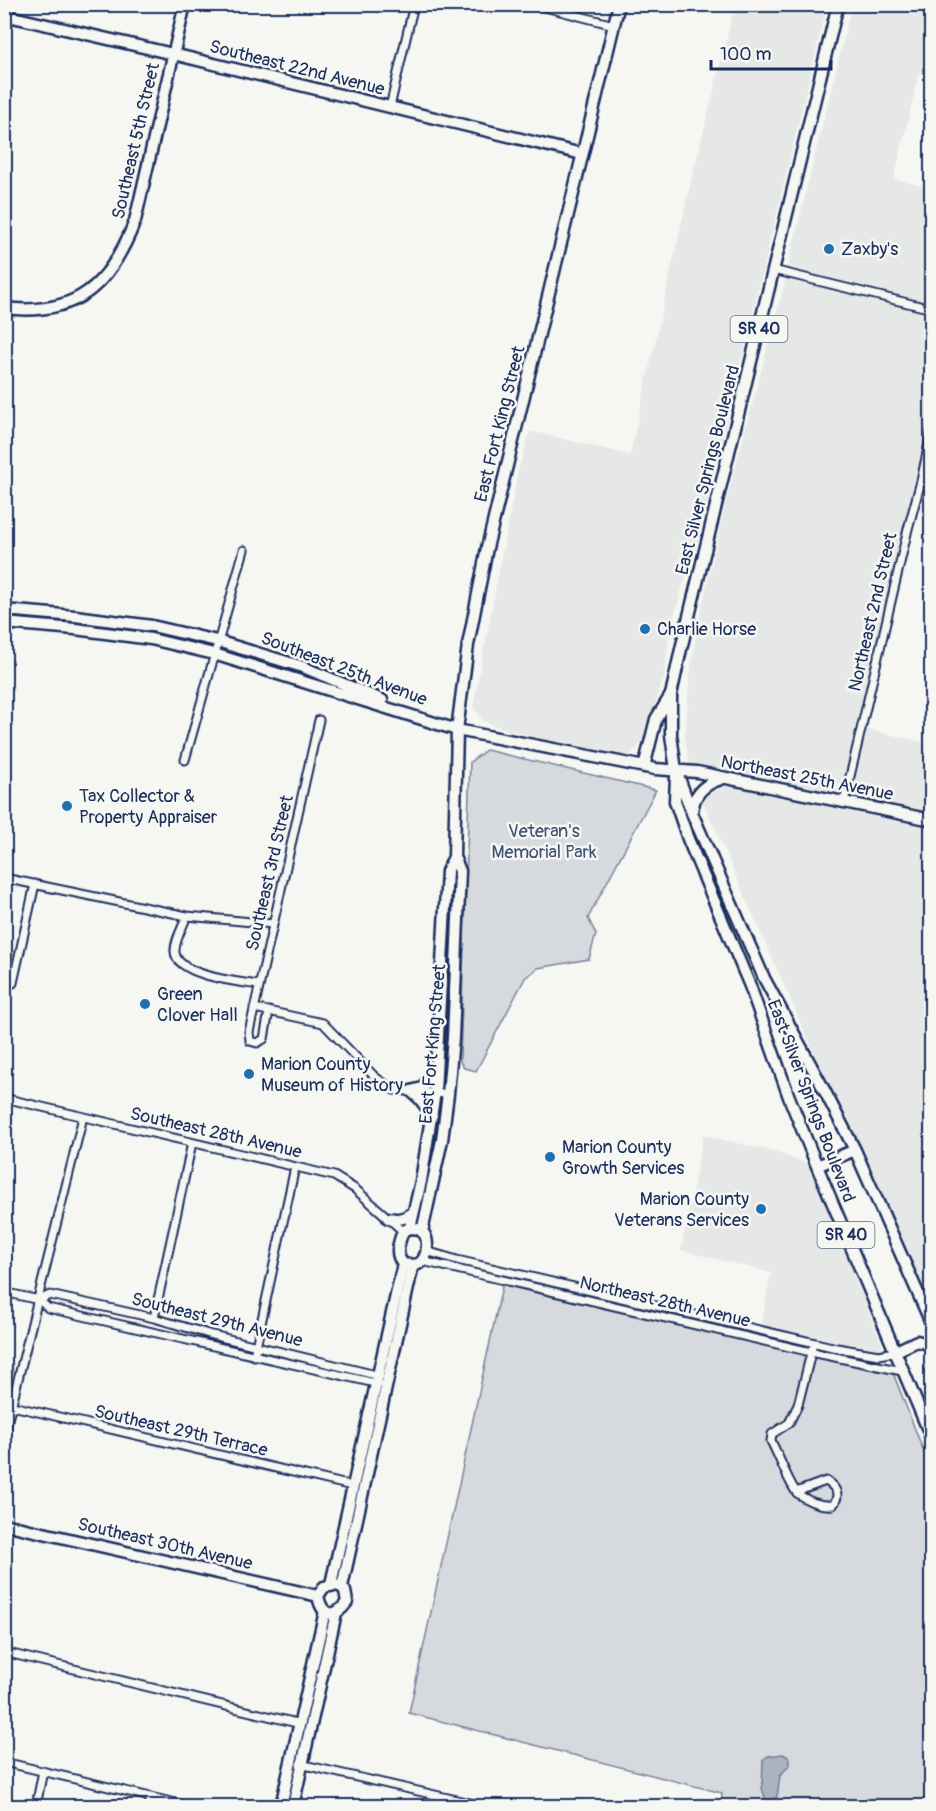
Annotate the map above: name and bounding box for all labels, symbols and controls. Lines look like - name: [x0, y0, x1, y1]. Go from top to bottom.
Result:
- scale bar: [711, 33, 831, 71]
- street label: Southeast 22nd Avenue: [207, 35, 387, 101]
- text: 100 m: [720, 43, 772, 66]
- street label: Southeast 5th Street: [107, 60, 165, 221]
- place label: Zaxby's: [841, 238, 898, 261]
- marker: Zaxby's: [822, 242, 836, 256]
- road number: SR 40: [730, 316, 788, 342]
- street label: East Fort King Street: [469, 343, 531, 504]
- street label: East Silver Springs Boulevard: [671, 363, 745, 577]
- street label: Northeast 2nd Street: [844, 530, 903, 694]
- place label: Charlie Horse: [657, 618, 756, 641]
- marker: Charlie Horse: [638, 622, 652, 636]
- street label: Southeast 25th Avenue: [258, 627, 430, 711]
- street label: Northeast 25th Avenue: [719, 750, 895, 806]
- place label: Tax Collector & Property Appraiser: [79, 785, 218, 829]
- street label: Southeast 3rd Street: [241, 792, 299, 953]
- marker: Tax Collector & Property Appraiser: [60, 799, 74, 813]
- park label: Veteran's Memorial Park: [491, 820, 597, 864]
- street label: East Fort King Street: [415, 963, 451, 1125]
- place label: Green Clover Hall: [157, 983, 238, 1027]
- street label: East Silver Springs Boulevard: [762, 996, 860, 1206]
- marker: Green Clover Hall: [138, 997, 152, 1011]
- place label: Marion County Museum of History: [261, 1053, 403, 1097]
- marker: Marion County Museum of History: [242, 1067, 256, 1081]
- street label: Southeast 28th Avenue: [128, 1102, 304, 1164]
- place label: Marion County Growth Services: [562, 1136, 684, 1180]
- marker: Marion County Growth Services: [543, 1150, 557, 1164]
- place label: Marion County Veterans Services: [614, 1188, 749, 1232]
- marker: Marion County Veterans Services: [754, 1202, 768, 1216]
- road number: SR 40: [818, 1222, 874, 1248]
- street label: Northeast 28th Avenue: [577, 1271, 753, 1333]
- street label: Southeast 29th Avenue: [129, 1288, 305, 1352]
- street label: Southeast 29th Terrace: [92, 1400, 270, 1462]
- street label: Southeast 30th Avenue: [75, 1513, 255, 1575]

